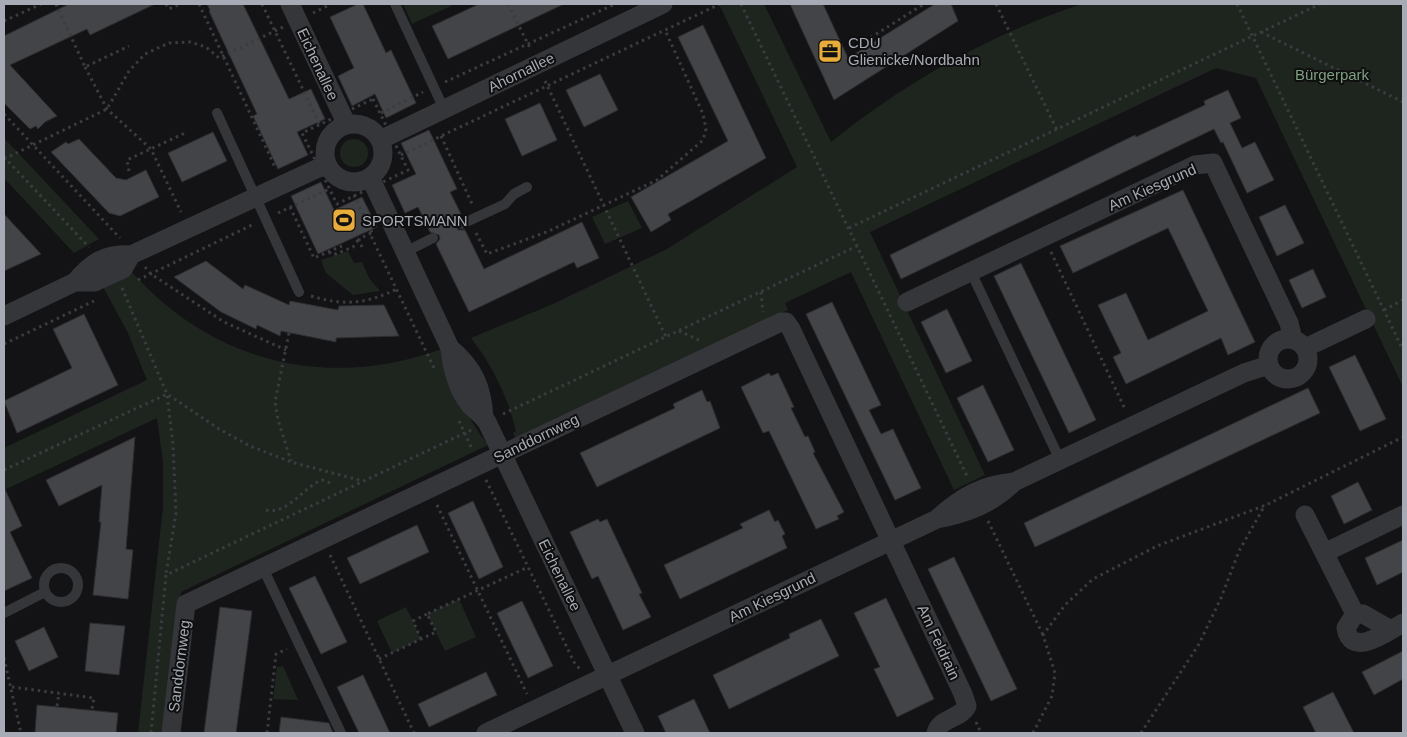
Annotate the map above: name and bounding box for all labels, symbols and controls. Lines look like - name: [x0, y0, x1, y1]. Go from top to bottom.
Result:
- street label: Eichenallee: [294, 25, 342, 103]
- place label: CDU Glienicke/Nordbahn: [848, 34, 980, 68]
- office icon: CDU Glienicke/Nordbahn: [817, 38, 843, 64]
- street label: Ahornallee: [485, 49, 557, 95]
- park label: Bürgerpark: [1295, 66, 1370, 83]
- street label: Am Kiesgrund: [1106, 160, 1198, 214]
- sports icon: SPORTSMANN: [331, 207, 357, 233]
- place label: SPORTSMANN: [362, 212, 468, 229]
- street label: Sanddornweg: [491, 410, 581, 466]
- street label: Eichenallee: [535, 536, 585, 614]
- street label: Am Kiesgrund: [726, 569, 818, 625]
- street label: Am Feldrain: [914, 602, 964, 682]
- street label: Sanddornweg: [165, 619, 193, 713]

